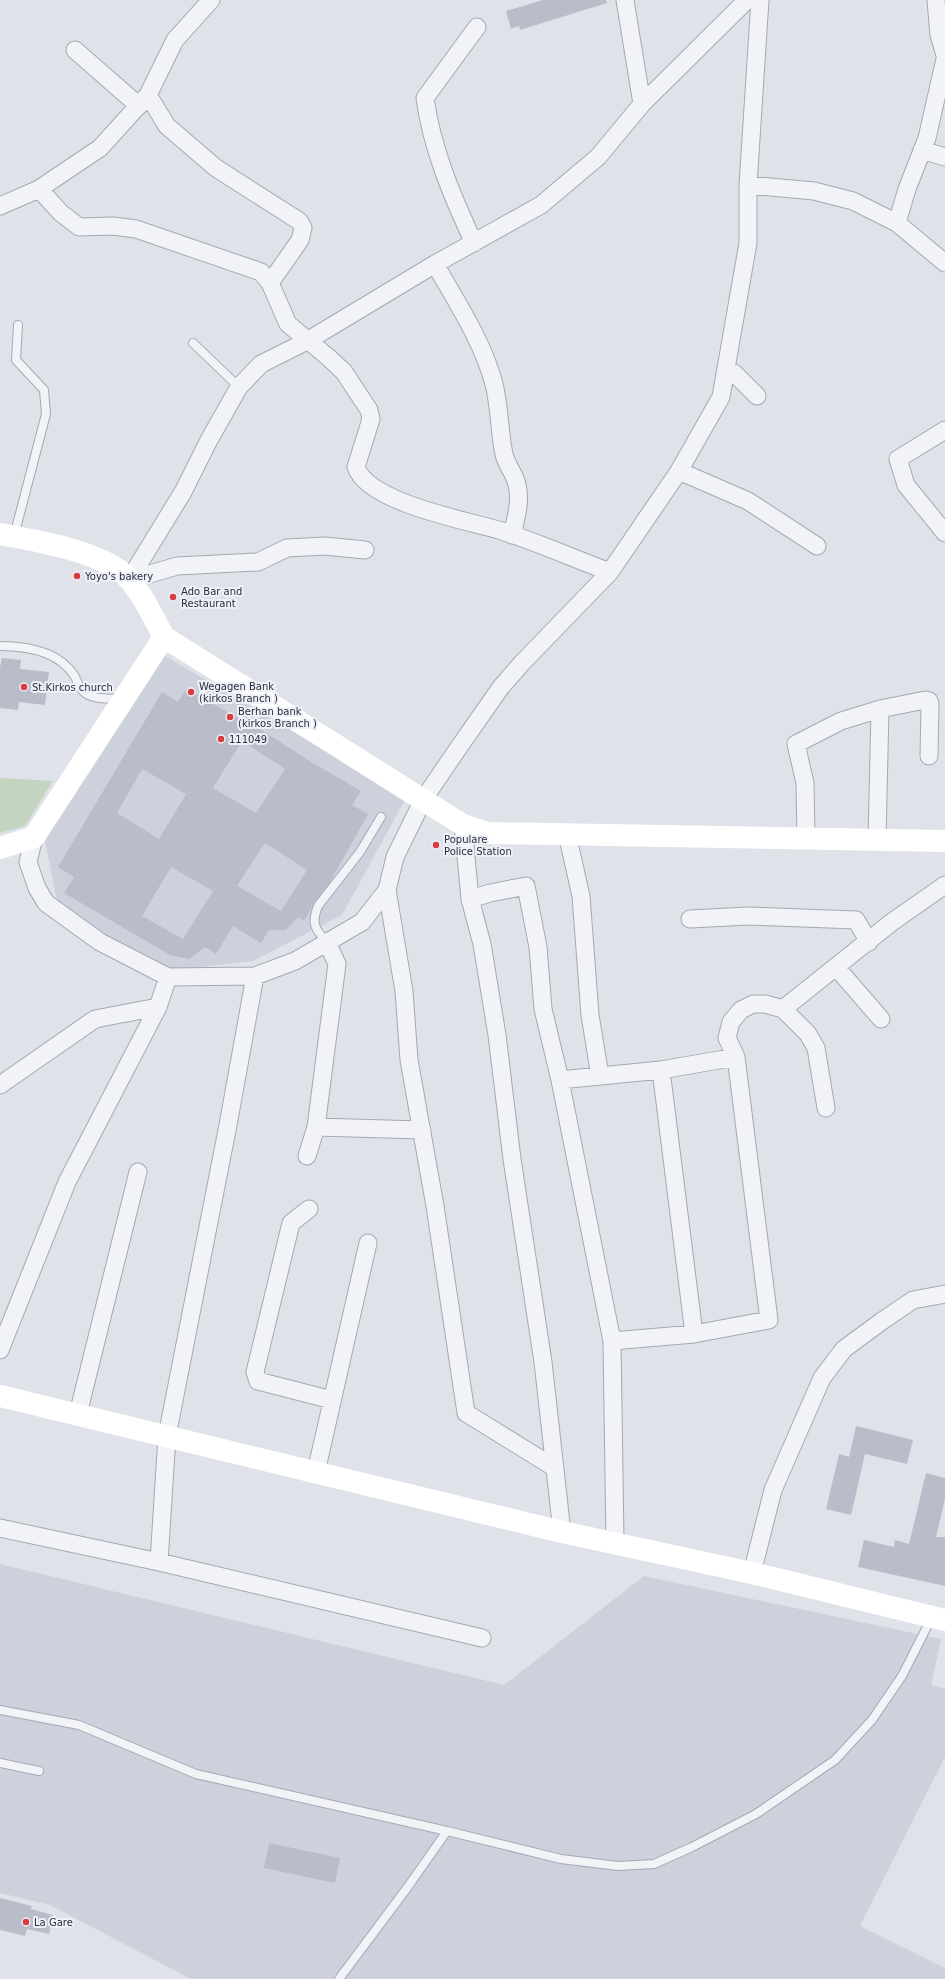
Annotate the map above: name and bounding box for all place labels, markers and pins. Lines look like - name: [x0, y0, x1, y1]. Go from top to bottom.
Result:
- marker: Yoyo's bakery: [72, 571, 82, 581]
- place label: Yoyo's bakery: [84, 571, 153, 582]
- place label: Ado Bar and Restaurant: [181, 586, 242, 609]
- marker: Ado Bar and Restaurant: [168, 592, 178, 602]
- place label: Wegagen Bank (kirkos Branch ): [199, 681, 278, 704]
- marker: St.Kirkos church: [19, 682, 29, 692]
- place label: St.Kirkos church: [32, 682, 113, 693]
- marker: Wegagen Bank (kirkos Branch ): [186, 687, 196, 697]
- place label: Berhan bank (kirkos Branch ): [238, 706, 317, 729]
- marker: Berhan bank (kirkos Branch ): [225, 712, 235, 722]
- marker: 111049: [216, 734, 226, 744]
- place label: 111049: [229, 734, 267, 745]
- place label: Populare Police Station: [444, 834, 512, 857]
- marker: Populare Police Station: [431, 840, 441, 850]
- marker: La Gare: [21, 1917, 31, 1927]
- place label: La Gare: [34, 1917, 73, 1928]

